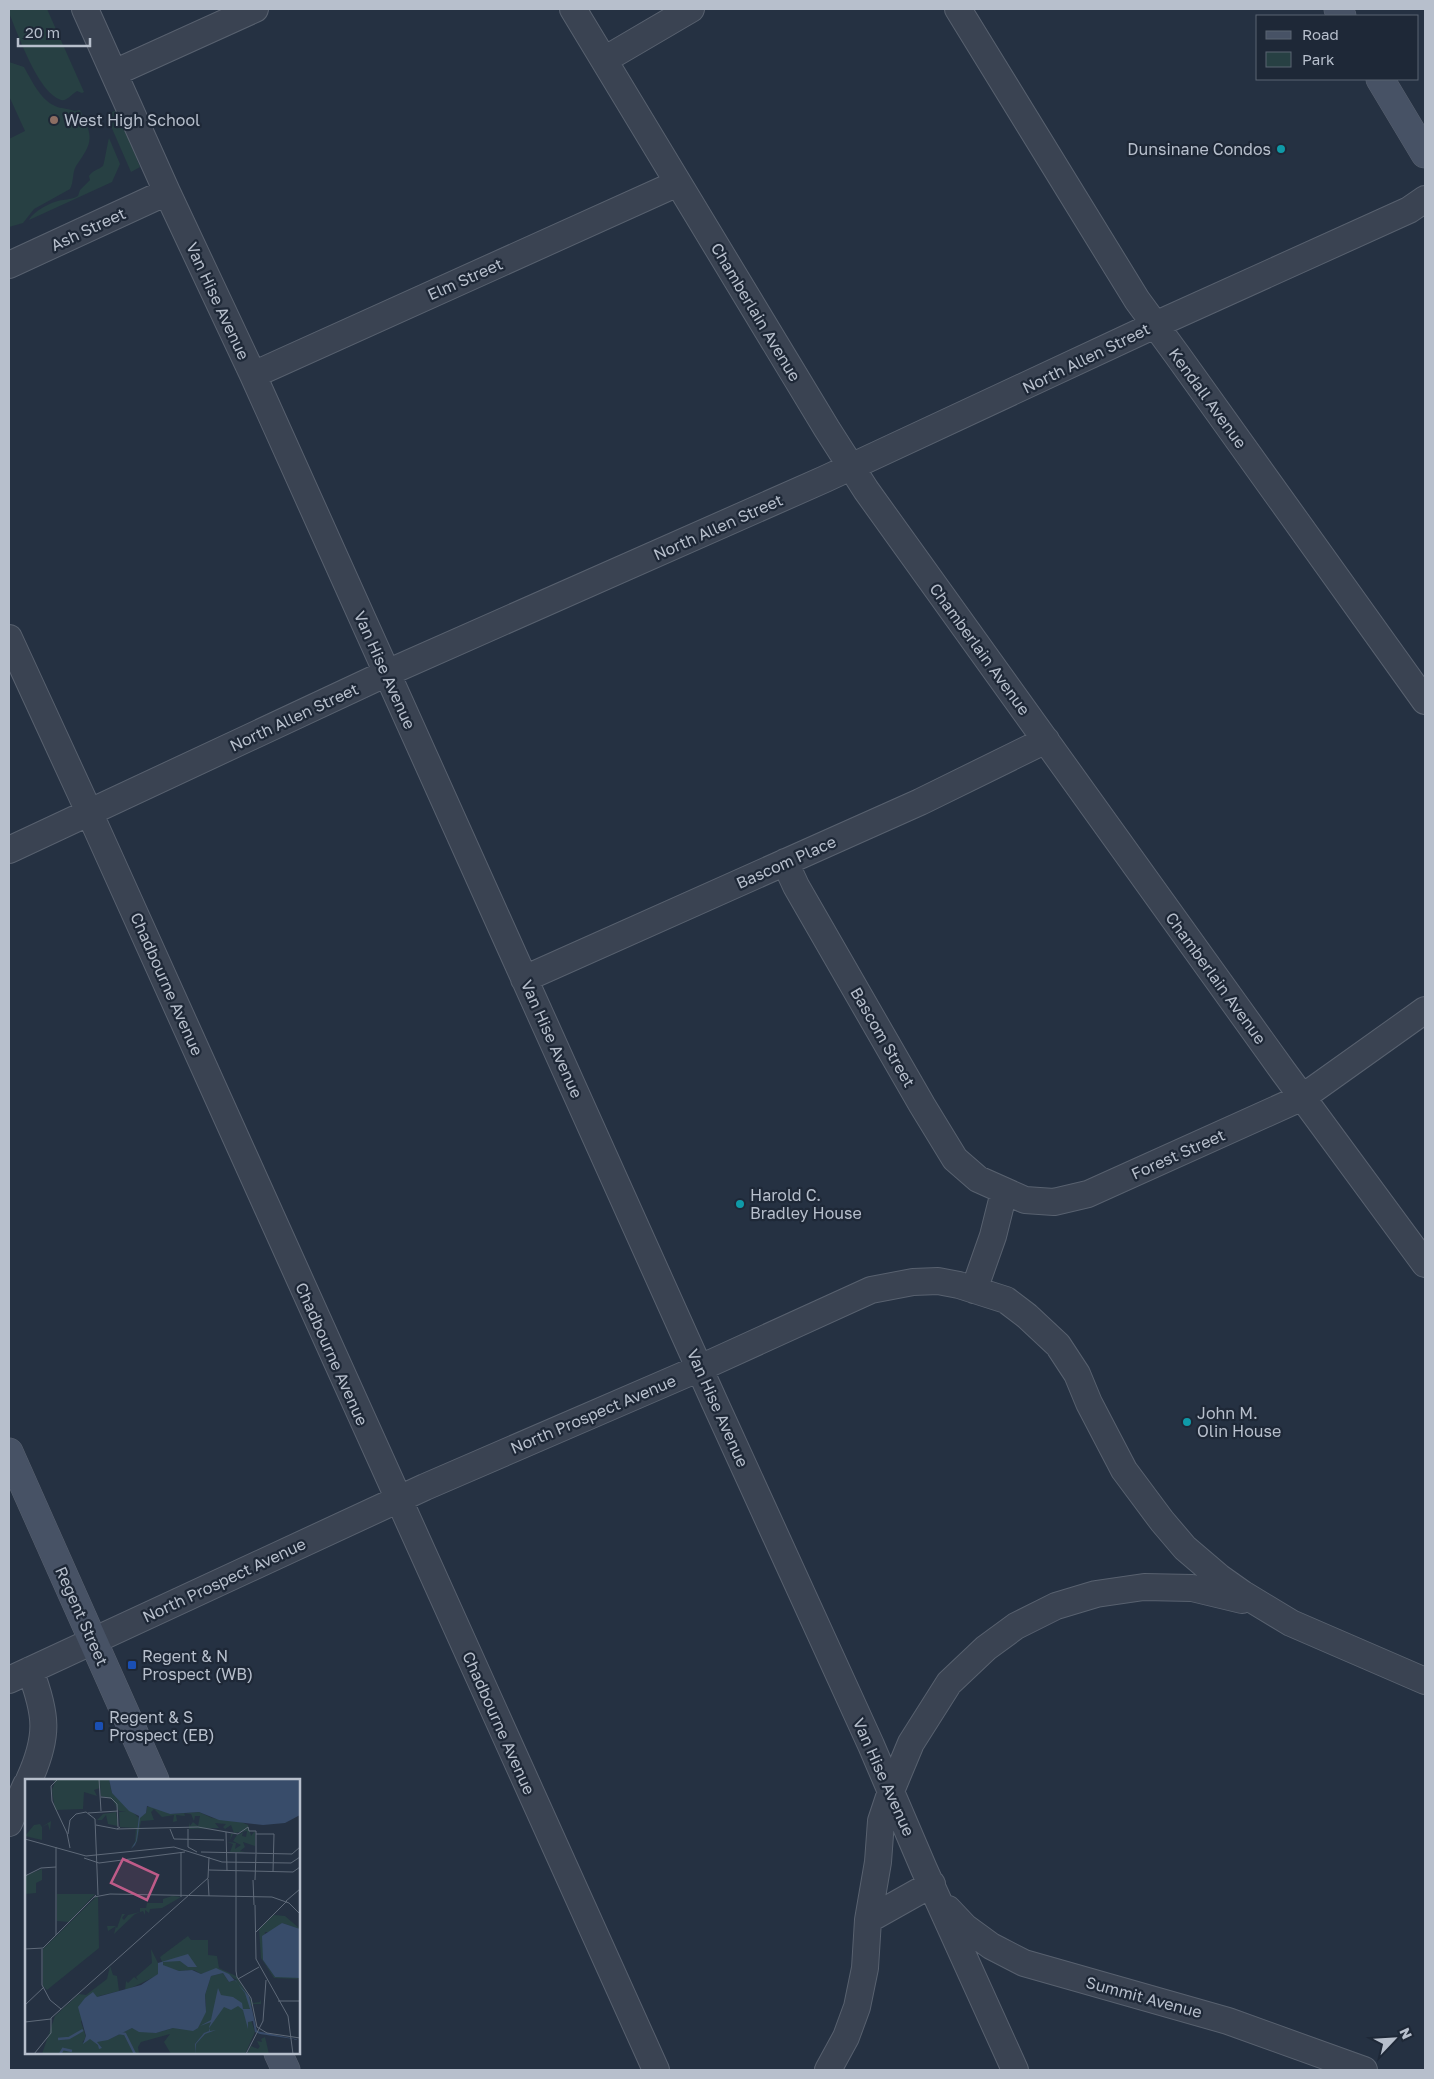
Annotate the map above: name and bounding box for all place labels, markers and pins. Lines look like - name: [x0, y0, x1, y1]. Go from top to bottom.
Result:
- place label: West High School: [64, 110, 200, 130]
- marker: West High School: [48, 114, 60, 126]
- place label: Dunsinane Condos: [1127, 139, 1271, 159]
- marker: Dunsinane Condos: [1275, 143, 1287, 155]
- place label: Harold C. Bradley House: [750, 1185, 862, 1223]
- marker: Harold C. Bradley House: [734, 1198, 746, 1210]
- place label: John M. Olin House: [1197, 1403, 1281, 1441]
- marker: John M. Olin House: [1181, 1416, 1193, 1428]
- place label: Regent & N Prospect (WB): [142, 1646, 253, 1684]
- marker: Regent & N Prospect (WB): [126, 1659, 138, 1671]
- place label: Regent & S Prospect (EB): [109, 1707, 215, 1745]
- marker: Regent & S Prospect (EB): [93, 1720, 105, 1732]

